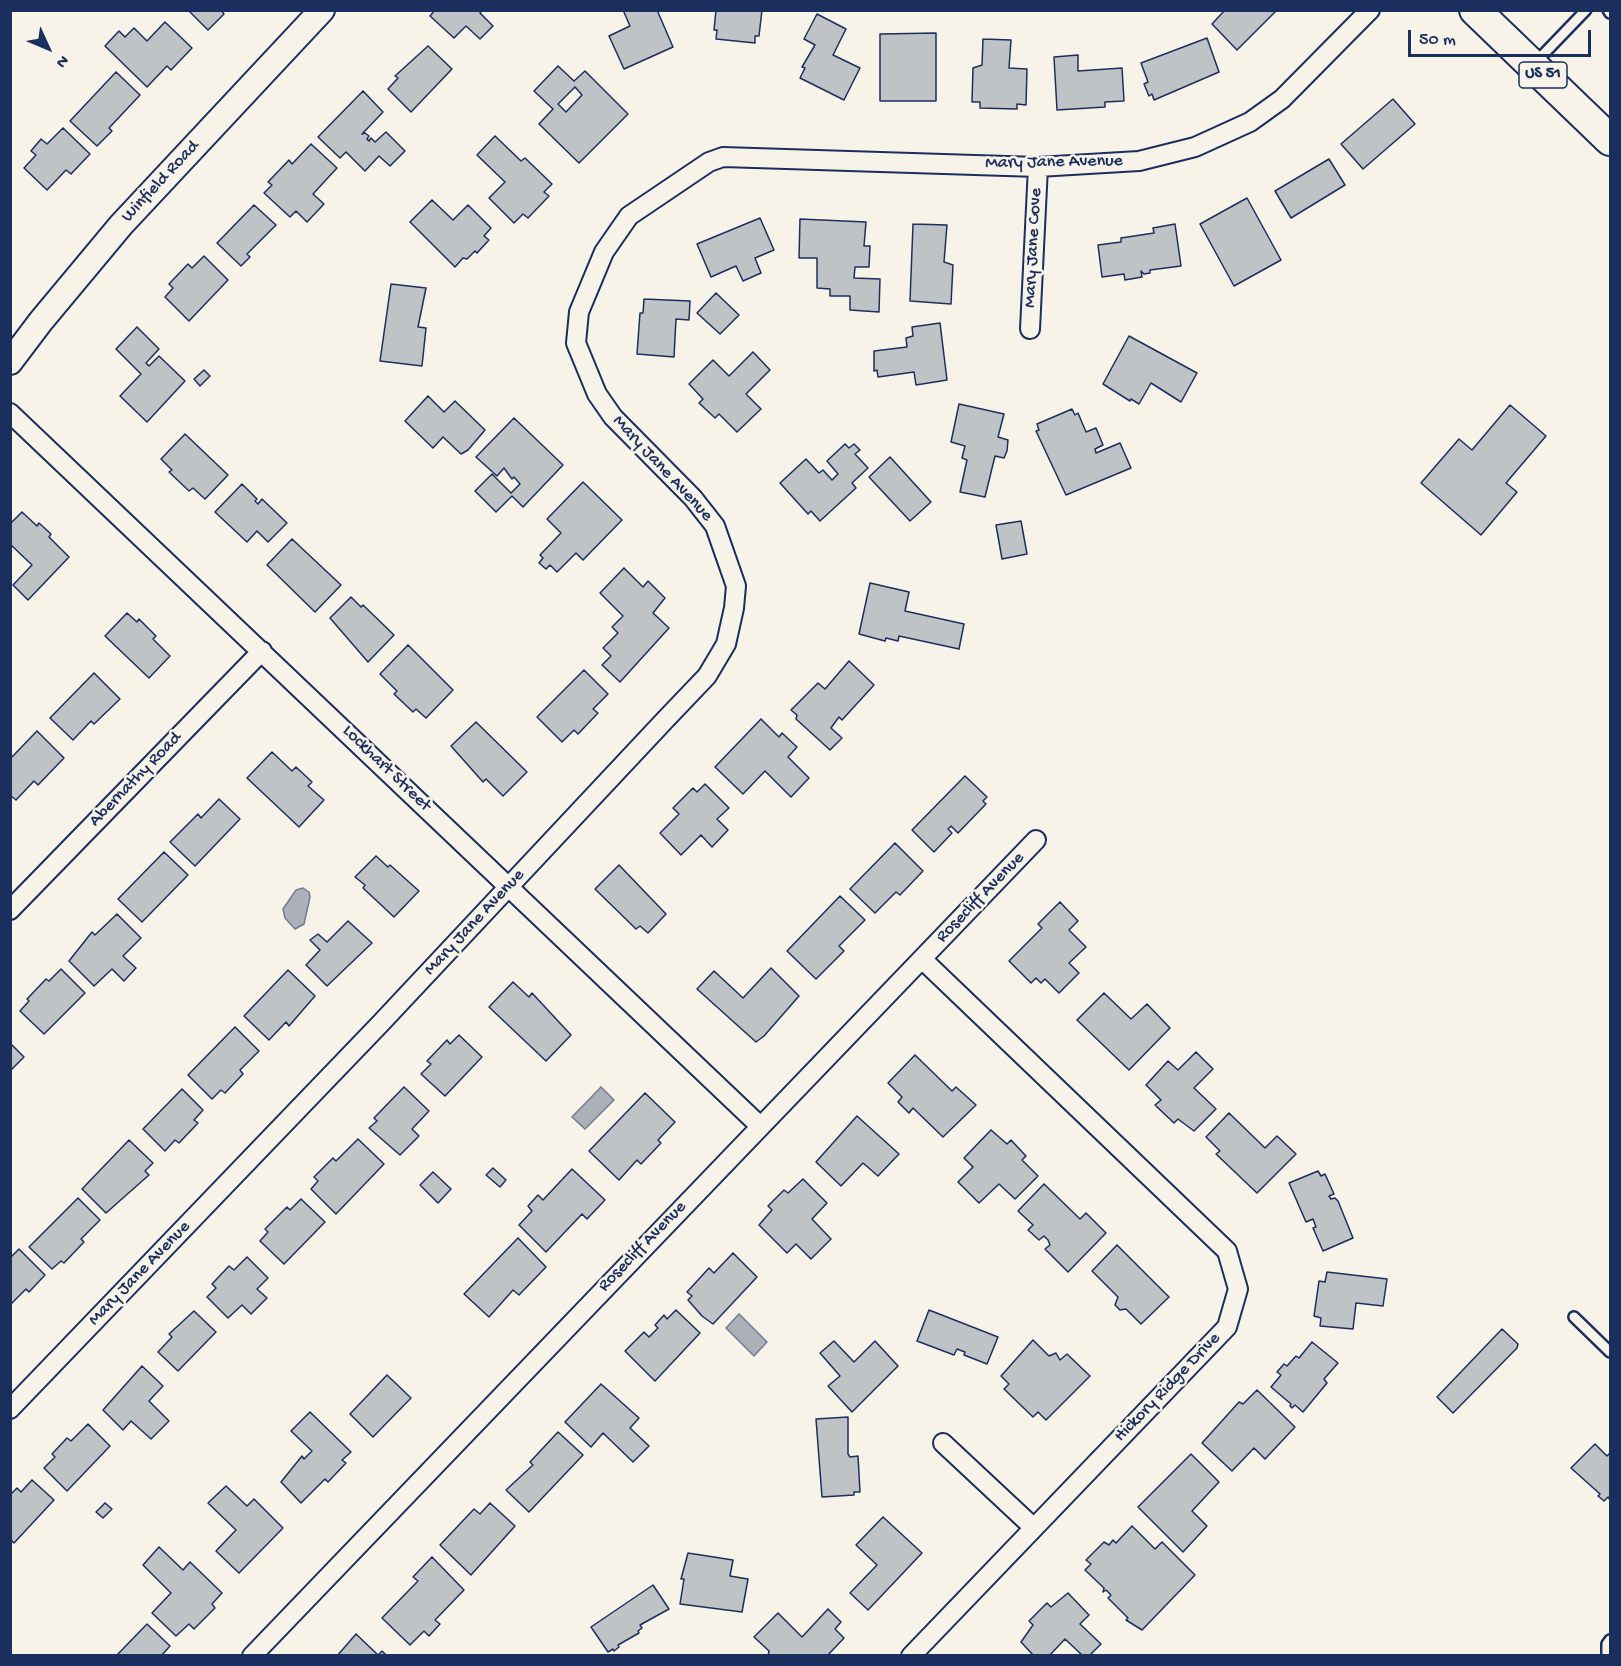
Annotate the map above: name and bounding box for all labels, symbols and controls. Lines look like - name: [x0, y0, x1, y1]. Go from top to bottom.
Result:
- north arrow: [18, 18, 78, 78]
- scale bar: [1411, 18, 1594, 56]
- text: 50 m: [1419, 30, 1456, 51]
- text: N: [51, 50, 72, 71]
- road number: US 51: [1519, 62, 1567, 88]
- street label: Winfield Road: [117, 136, 205, 228]
- street label: Mary Jane Avenue: [985, 151, 1123, 175]
- street label: Mary Jane Cove: [1020, 188, 1048, 308]
- street label: Mary Jane Avenue: [607, 411, 717, 527]
- street label: Lockhart Street: [337, 721, 435, 817]
- street label: Abernathy Road: [85, 728, 187, 832]
- street label: Rosecliff Avenue: [932, 848, 1030, 948]
- street label: Mary Jane Avenue: [420, 865, 530, 981]
- street label: Rosecliff Avenue: [594, 1197, 692, 1297]
- street label: Mary Jane Avenue: [84, 1217, 196, 1331]
- street label: Hickory Ridge Drive: [1110, 1329, 1226, 1447]

